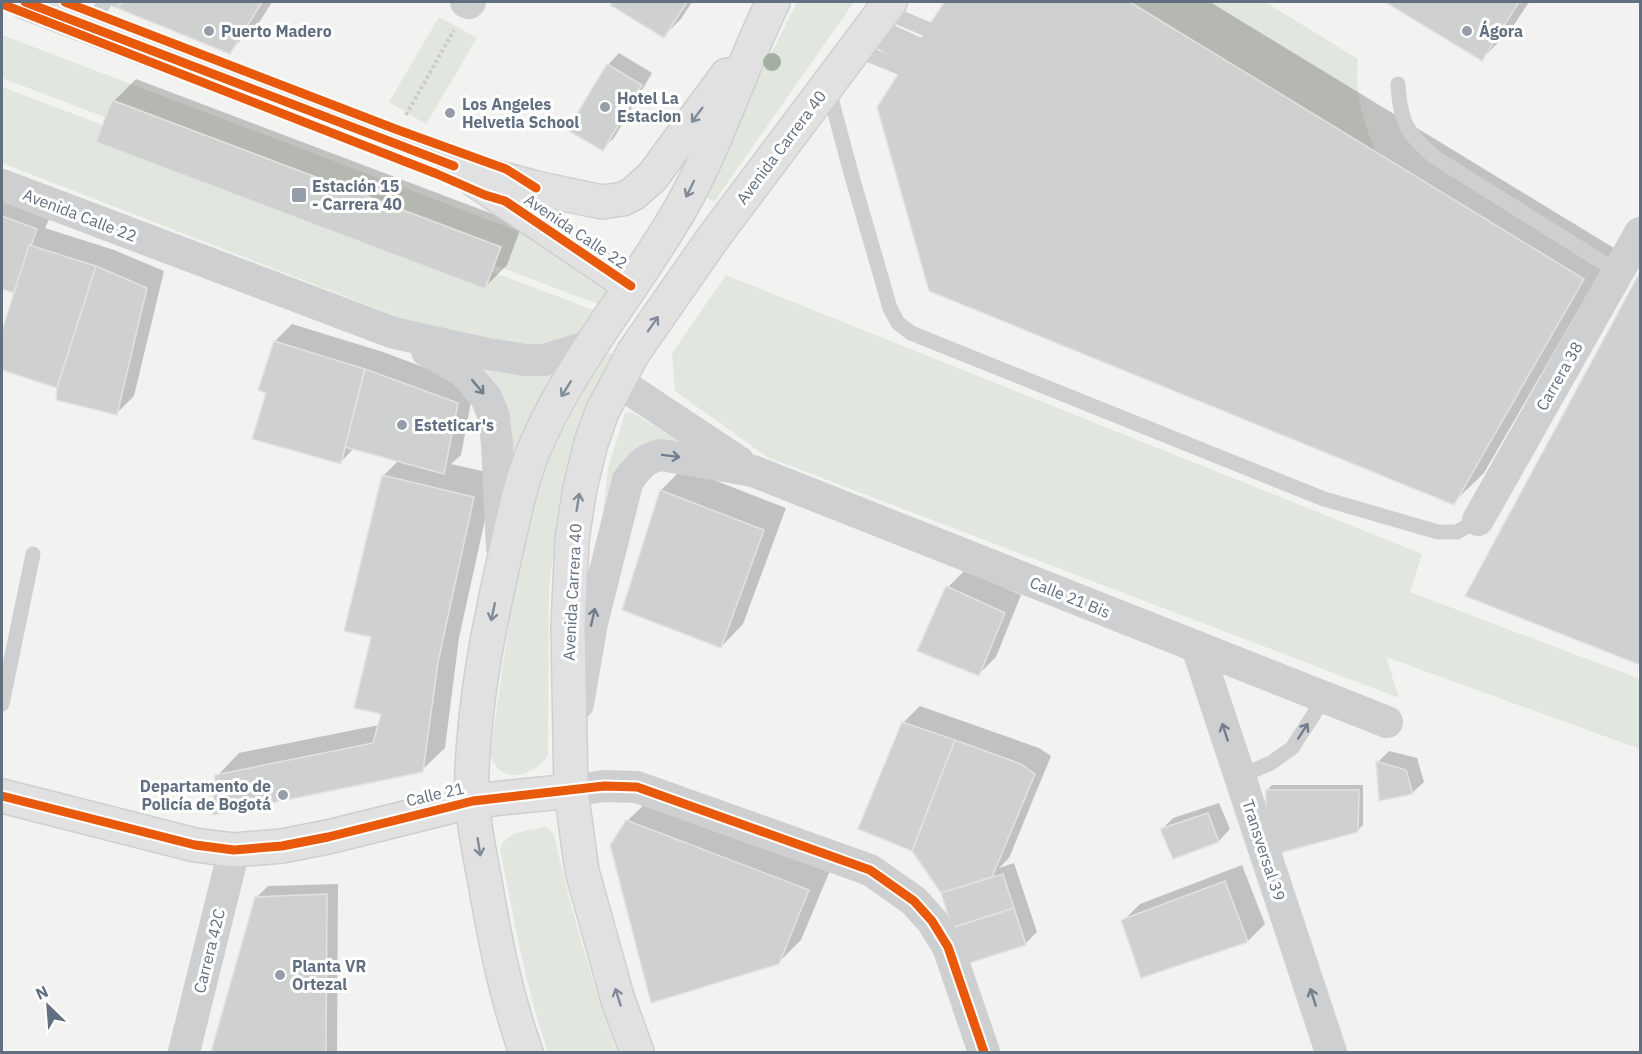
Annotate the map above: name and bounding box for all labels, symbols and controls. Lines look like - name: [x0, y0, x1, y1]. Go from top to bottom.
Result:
- place label: Ágora: [1479, 20, 1523, 41]
- place label: Puerto Madero: [221, 21, 332, 41]
- marker: Puerto Madero: [202, 24, 216, 38]
- marker: Ágora: [1460, 24, 1474, 38]
- street label: Avenida Carrera 40: [732, 86, 830, 208]
- place label: Hotel La Estacion: [617, 88, 681, 126]
- place label: Los Angeles Helvetia School: [462, 94, 579, 132]
- marker: Hotel La Estacion: [598, 100, 612, 114]
- marker: Los Angeles Helvetia School: [443, 106, 457, 120]
- one-way arrow: [691, 107, 704, 123]
- place label: Estación 15 - Carrera 40: [312, 176, 402, 214]
- one-way arrow: [684, 180, 696, 198]
- street label: Avenida Calle 22: [20, 184, 140, 246]
- marker: Estación 15 - Carrera 40: [290, 186, 308, 204]
- street label: Avenida Calle 22: [521, 189, 631, 273]
- one-way arrow: [647, 317, 659, 333]
- street label: Carrera 38: [1531, 338, 1587, 414]
- one-way arrow: [471, 379, 484, 395]
- one-way arrow: [559, 380, 572, 397]
- place label: Esteticar's: [414, 415, 494, 435]
- marker: Esteticar's: [395, 418, 409, 432]
- one-way arrow: [660, 451, 680, 462]
- one-way arrow: [572, 492, 583, 512]
- street label: Avenida Carrera 40: [558, 523, 586, 661]
- street label: Calle 21 Bis: [1027, 572, 1113, 622]
- one-way arrow: [487, 602, 498, 621]
- one-way arrow: [588, 608, 599, 628]
- one-way arrow: [1219, 723, 1230, 742]
- one-way arrow: [1296, 723, 1309, 740]
- place label: Departamento de Policía de Bogotá: [140, 776, 271, 814]
- street label: Calle 21: [404, 778, 466, 810]
- marker: Departamento de Policía de Bogotá: [276, 788, 290, 802]
- street label: Transversal 39: [1238, 797, 1290, 903]
- one-way arrow: [474, 837, 485, 856]
- street label: Carrera 42C: [189, 907, 229, 995]
- place label: Planta VR Ortezal: [292, 956, 366, 994]
- marker: Planta VR Ortezal: [273, 968, 287, 982]
- north arrow: [18, 976, 78, 1036]
- text: N: [32, 981, 51, 1004]
- one-way arrow: [611, 988, 622, 1007]
- one-way arrow: [1306, 988, 1317, 1007]

